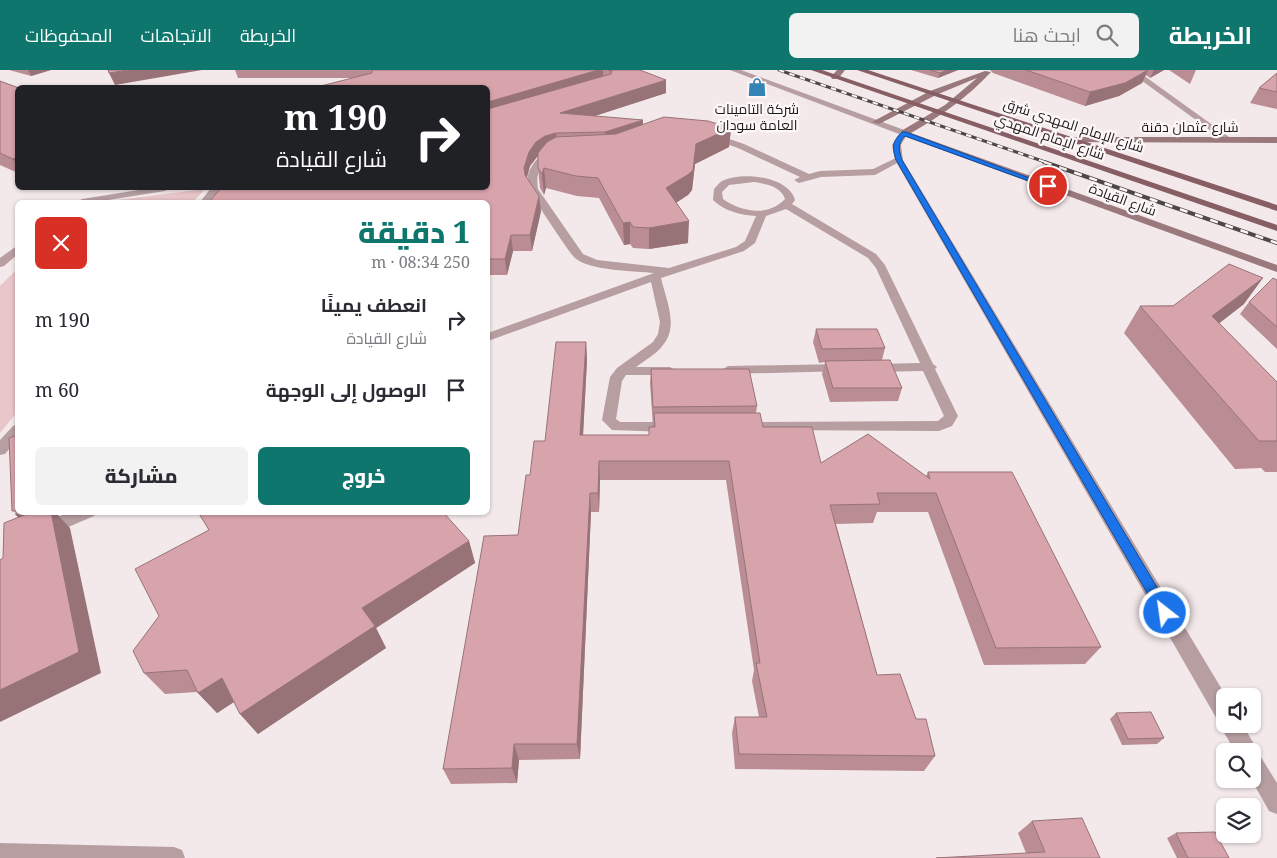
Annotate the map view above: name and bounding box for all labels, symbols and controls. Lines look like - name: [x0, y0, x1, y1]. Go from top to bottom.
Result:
- search box: [789, 13, 1139, 58]
- text: الخريطة: [1169, 18, 1252, 51]
- icon: search: [1093, 21, 1121, 49]
- text: ابحث هنا: [1012, 22, 1081, 48]
- text: المحفوظات: [25, 23, 113, 47]
- text: الاتجاهات: [141, 23, 212, 47]
- text: الخريطة: [240, 23, 296, 47]
- shop icon: شركة التامينات العامة سودان: [746, 76, 768, 98]
- text: 190 m: [284, 93, 387, 140]
- street label: شارع الإمام المهدي شرق: [1002, 94, 1146, 156]
- place label: شركة التامينات العامة سودان: [715, 99, 799, 134]
- icon: right: [405, 105, 470, 170]
- street label: شارع الإمام المهدي: [993, 109, 1107, 163]
- street label: شارع عثمان دقنة: [1141, 117, 1239, 136]
- text: شارع القيادة: [276, 143, 387, 173]
- pin: [1027, 165, 1069, 207]
- icon: arrive: [1034, 172, 1062, 200]
- street label: شارع القيادة: [1087, 178, 1159, 220]
- text: 1 دقيقة: [358, 211, 470, 252]
- button: close: [35, 217, 87, 269]
- text: 250 m · 08:34: [371, 251, 470, 273]
- text: انعطف يمينًا: [321, 292, 427, 318]
- icon: right: [442, 306, 470, 334]
- text: 190 m: [35, 307, 90, 333]
- text: شارع القيادة: [346, 327, 427, 349]
- icon: arrive: [442, 376, 470, 404]
- text: 60 m: [35, 377, 79, 403]
- text: الوصول إلى الوجهة: [266, 377, 427, 403]
- button: مشاركة: [35, 447, 248, 505]
- button: خروج: [258, 447, 470, 505]
- position arrow: [1138, 586, 1190, 638]
- map controls: [1216, 688, 1261, 843]
- button: sound: [1216, 688, 1261, 733]
- button: search: [1216, 743, 1261, 788]
- button: layers: [1216, 798, 1261, 843]

